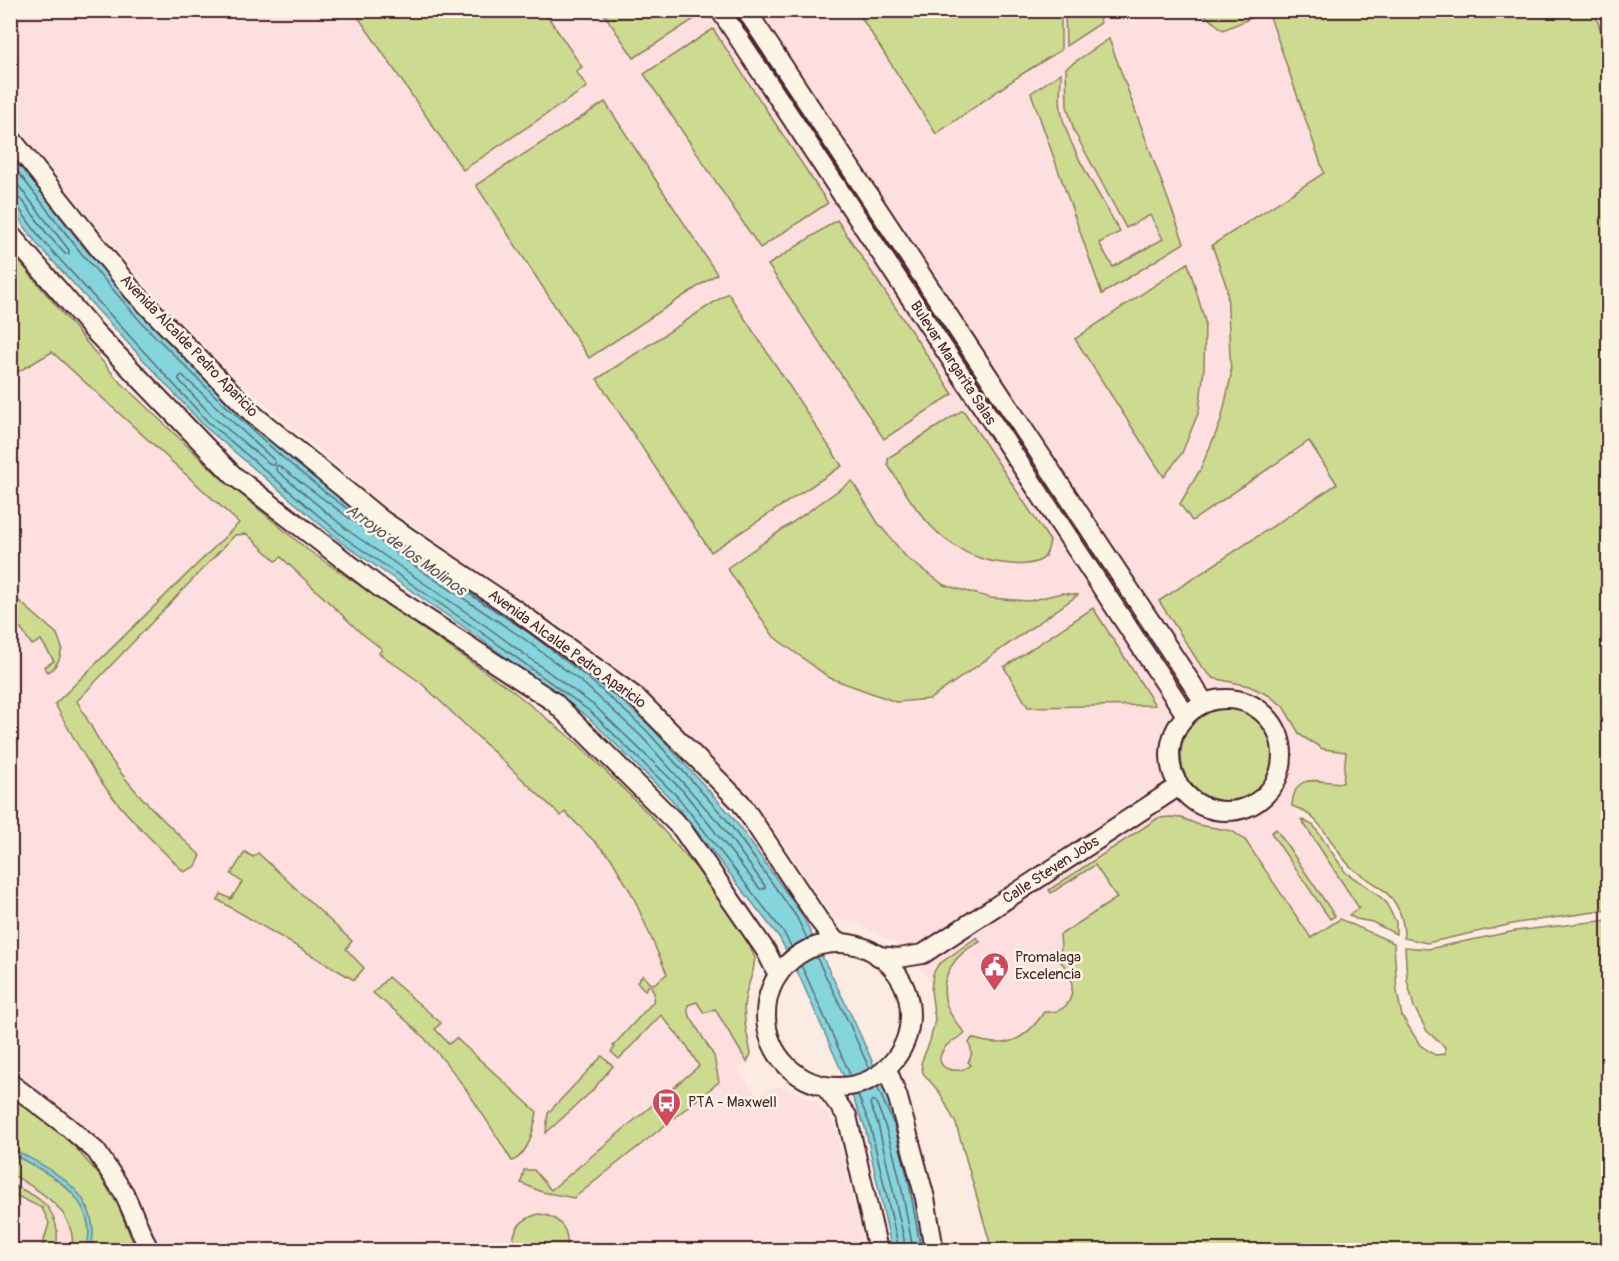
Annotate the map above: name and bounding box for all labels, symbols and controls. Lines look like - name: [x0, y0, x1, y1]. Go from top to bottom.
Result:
- street label: Avenida Alcalde Pedro Aparicio: [116, 271, 262, 421]
- street label: Bulevar Margarita Salas: [906, 297, 1000, 429]
- water label: Arroyo de los Molinos: [342, 500, 471, 601]
- street label: Avenida Alcalde Pedro Aparicio: [484, 585, 650, 713]
- street label: Calle Steven Jobs: [999, 832, 1103, 908]
- place label: Promalaga Excelencia: [1015, 948, 1081, 984]
- public building icon: Promalaga Excelencia: [978, 950, 1010, 992]
- bus stop icon: PTA - Maxwell: [651, 1086, 683, 1128]
- place label: PTA - Maxwell: [688, 1093, 777, 1112]

